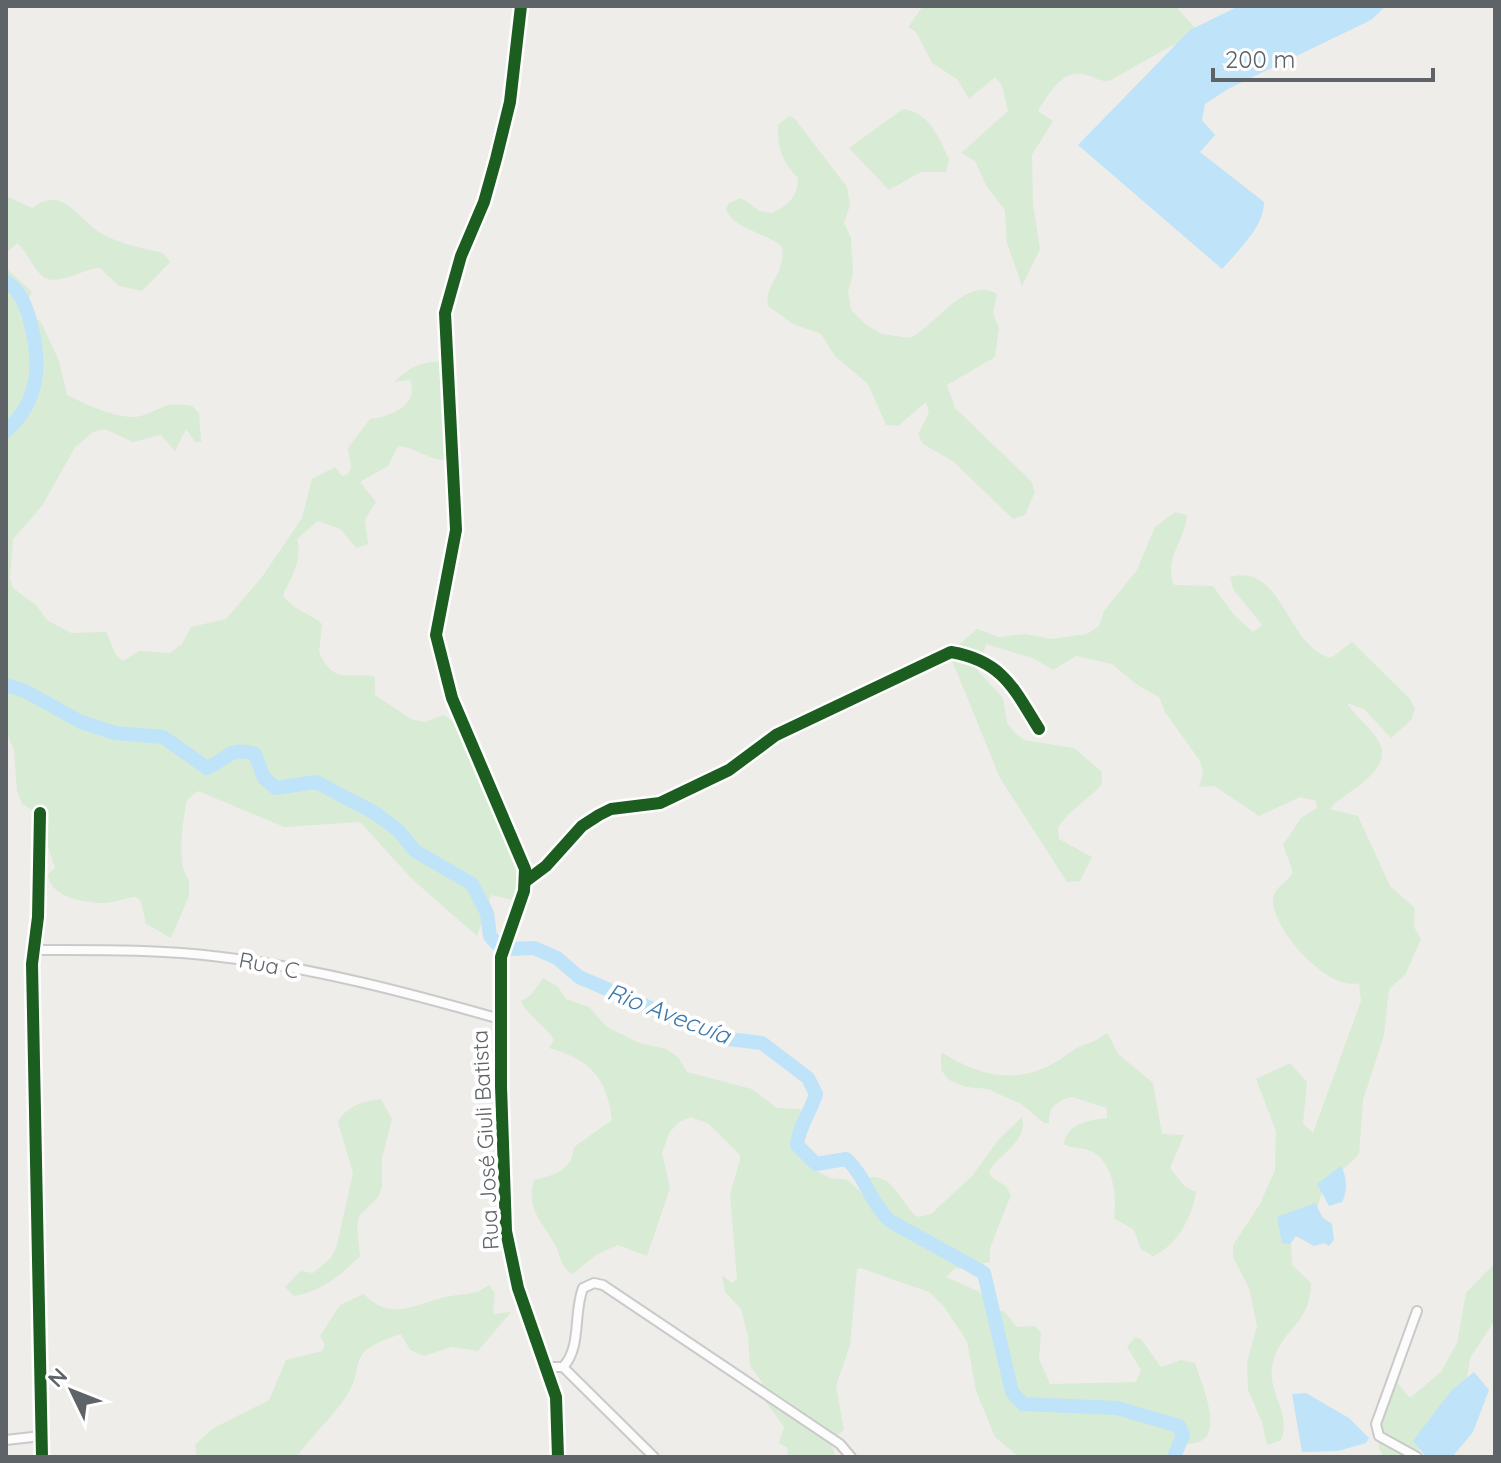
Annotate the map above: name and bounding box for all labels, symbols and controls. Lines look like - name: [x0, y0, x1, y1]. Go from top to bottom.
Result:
- scale bar: [1213, 32, 1433, 82]
- text: 200 m: [1225, 44, 1295, 74]
- street label: Rua C: [237, 945, 301, 985]
- water label: Rio Avecuía: [603, 976, 736, 1051]
- street label: Rua José Giuli Batista: [465, 1029, 505, 1251]
- north arrow: [32, 1351, 112, 1431]
- text: N: [42, 1362, 73, 1393]

